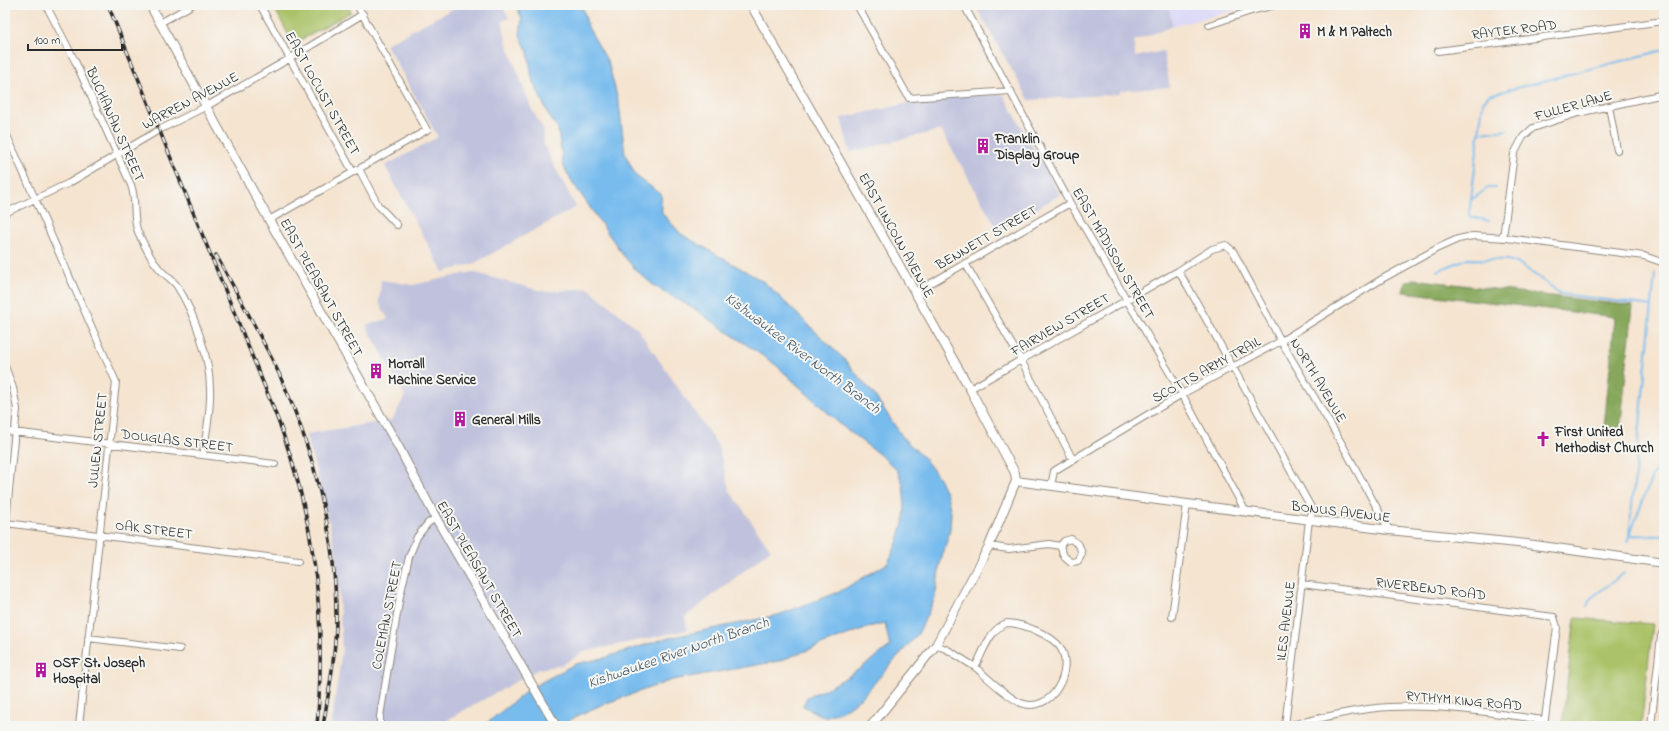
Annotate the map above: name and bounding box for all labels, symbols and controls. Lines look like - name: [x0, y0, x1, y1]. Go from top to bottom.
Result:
- street label: RAYTEK ROAD: [1470, 15, 1558, 46]
- building icon: M & M Paltech: [1296, 22, 1314, 40]
- place label: M & M Paltech: [1317, 22, 1392, 43]
- scale bar: [28, 26, 122, 52]
- street label: EAST LOCUST STREET: [279, 28, 365, 160]
- text: 100 m: [34, 32, 61, 50]
- street label: BUCHANAN STREET: [80, 63, 149, 185]
- street label: WARREN AVENUE: [139, 67, 243, 136]
- street label: FULLER LANE: [1531, 85, 1615, 128]
- place label: Franklin Display Group: [994, 129, 1080, 168]
- building icon: Franklin Display Group: [974, 137, 992, 155]
- street label: EAST LINCOLN AVENUE: [852, 169, 939, 302]
- street label: EAST MADISON STREET: [1066, 184, 1159, 324]
- street label: BENNETT STREET: [931, 201, 1042, 277]
- street label: EAST PLEASANT STREET: [274, 215, 368, 361]
- water label: Kishwaukee River North Branch: [720, 288, 886, 420]
- street label: FAIRVIEW STREET: [1006, 288, 1114, 363]
- street label: SCOTTS ARMY TRAIL: [1148, 331, 1266, 409]
- street label: NORTH AVENUE: [1284, 334, 1351, 427]
- place label: Morrall Machine Service: [388, 354, 477, 391]
- building icon: Morrall Machine Service: [367, 362, 385, 380]
- street label: JULIEN STREET: [83, 392, 114, 489]
- building icon: General Mills: [451, 410, 469, 428]
- place label: General Mills: [472, 410, 541, 431]
- place label: First United Methodist Church: [1554, 422, 1654, 459]
- street label: DOUGLAS STREET: [118, 424, 234, 459]
- church icon: First United Methodist Church: [1534, 430, 1552, 448]
- street label: BONUS AVENUE: [1289, 496, 1392, 529]
- street label: EAST PLEASANT STREET: [431, 497, 527, 642]
- street label: OAK STREET: [114, 515, 194, 546]
- street label: COLEMAN STREET: [367, 559, 408, 671]
- street label: RIVERBEND ROAD: [1374, 572, 1487, 607]
- street label: ILES AVENUE: [1271, 580, 1302, 662]
- water label: Kishwaukee River North Branch: [585, 611, 772, 694]
- place label: OSF St. Joseph Hospital: [53, 653, 146, 690]
- building icon: OSF St. Joseph Hospital: [32, 661, 50, 679]
- street label: RYTHYM KING ROAD: [1405, 686, 1523, 717]

